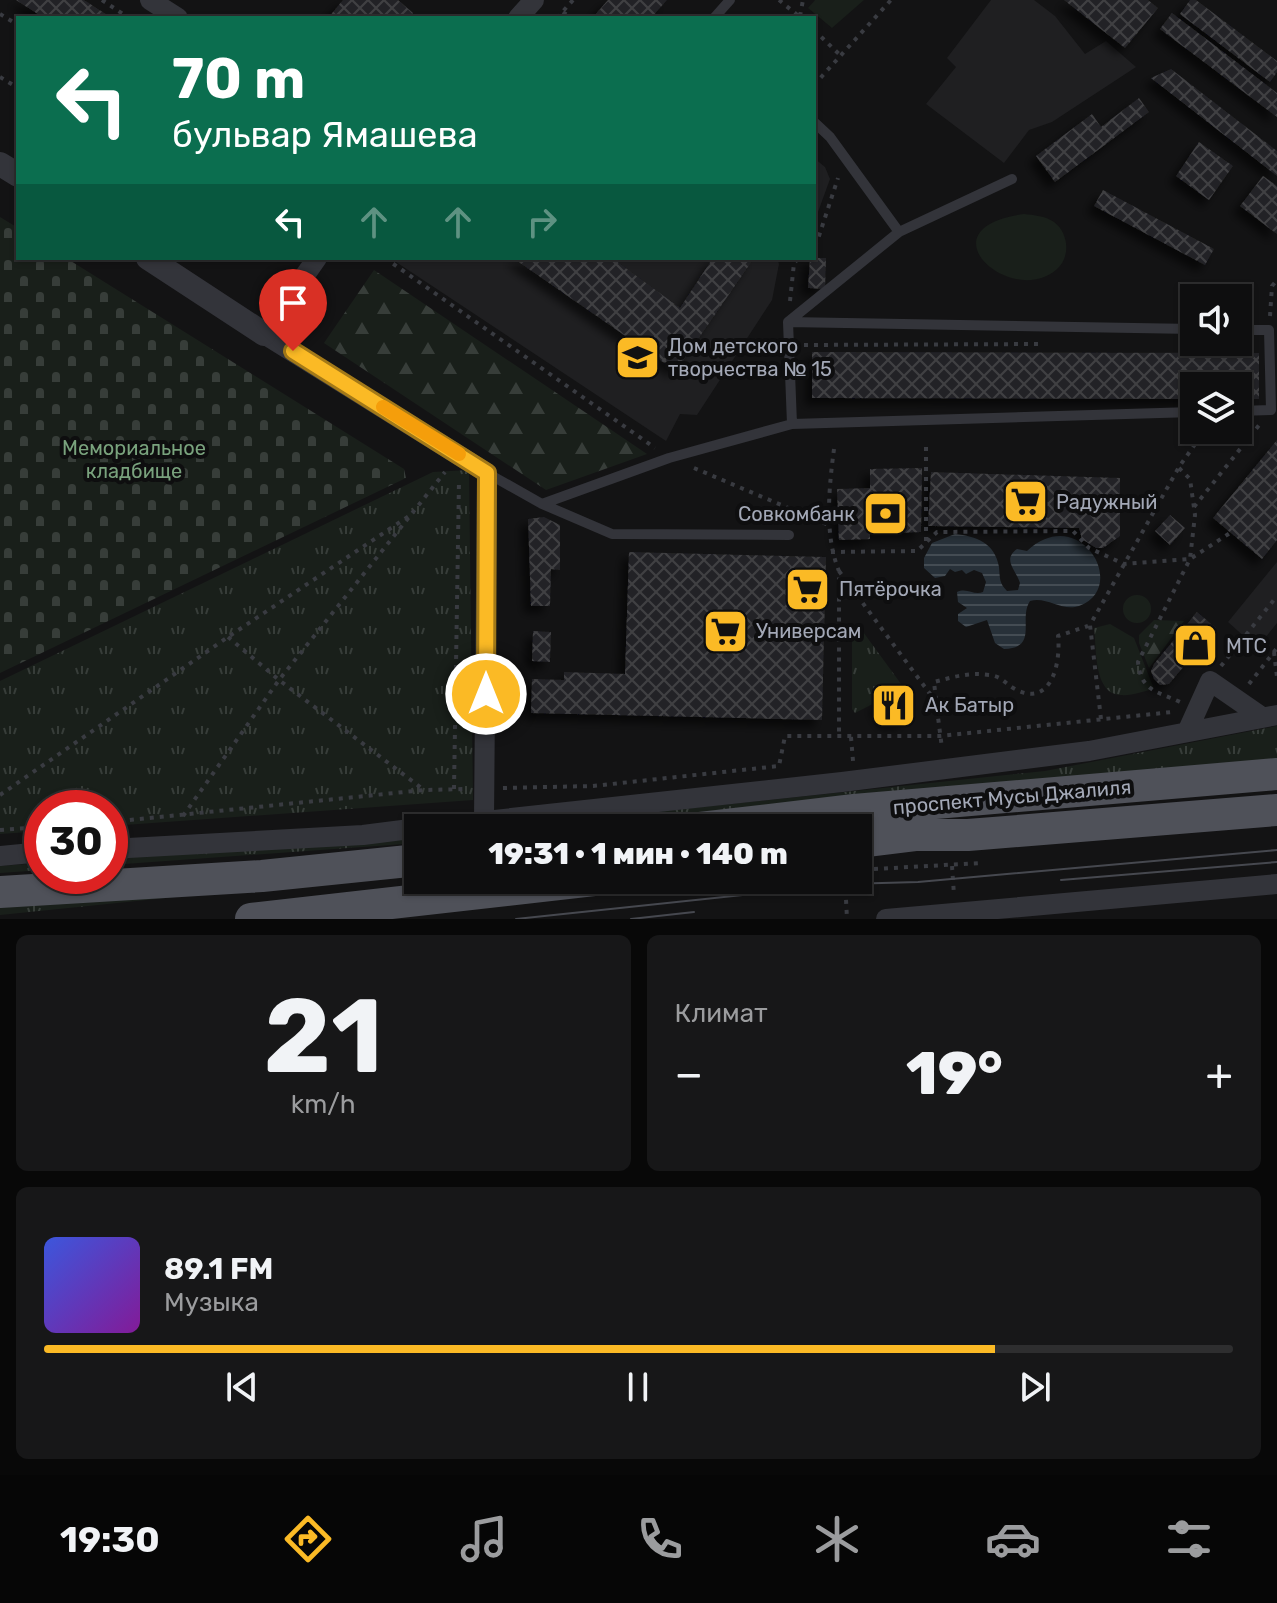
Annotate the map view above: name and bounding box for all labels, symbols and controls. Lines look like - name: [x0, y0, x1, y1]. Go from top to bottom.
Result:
- text: 70 m: [172, 46, 305, 112]
- icon: left: [40, 48, 144, 152]
- text: бульвар Ямашева: [172, 113, 478, 156]
- icon: left: [268, 200, 312, 244]
- icon: ahead: [352, 200, 396, 244]
- icon: ahead: [436, 200, 480, 244]
- icon: right: [520, 200, 564, 244]
- pin: [259, 269, 327, 351]
- icon: arrive: [271, 281, 315, 325]
- map controls: [1180, 284, 1252, 444]
- button: sound: [1180, 284, 1252, 356]
- school or university icon: Дом детского творчества № 15: [613, 333, 661, 381]
- place label: Дом детского творчества № 15: [668, 334, 832, 381]
- button: layers: [1180, 372, 1252, 444]
- park label: Мемориальное кладбище: [62, 436, 206, 483]
- supermarket icon: Радужный: [1001, 478, 1049, 526]
- bank icon: Совкомбанк: [862, 490, 910, 538]
- place label: Радужный: [1056, 490, 1157, 514]
- place label: Совкомбанк: [738, 502, 855, 526]
- supermarket icon: Пятёрочка: [784, 565, 832, 613]
- place label: Пятёрочка: [839, 577, 942, 601]
- supermarket icon: Универсам: [701, 607, 749, 655]
- place label: Универсам: [756, 619, 861, 643]
- shop icon: МТС: [1171, 622, 1219, 670]
- place label: МТС: [1226, 634, 1267, 658]
- position arrow: [444, 652, 528, 736]
- restaurant icon: Ак Батыр: [870, 681, 918, 729]
- place label: Ак Батыр: [925, 693, 1014, 717]
- street label: проспект Мусы Джалиля: [892, 775, 1132, 819]
- speed limit sign: 30: [24, 790, 128, 894]
- text: 19:31 · 1 мин · 140 m: [488, 836, 788, 872]
- text: 21: [264, 975, 383, 1098]
- text: Климат: [675, 998, 767, 1029]
- text: 19°: [906, 1038, 1003, 1109]
- text: −: [675, 1048, 703, 1100]
- text: +: [1206, 1048, 1233, 1100]
- text: km/h: [291, 1089, 356, 1120]
- text: 89.1 FM: [164, 1251, 273, 1287]
- text: Музыка: [164, 1287, 259, 1318]
- icon: previous: [220, 1365, 264, 1409]
- icon: pause: [616, 1365, 660, 1409]
- icon: next: [1013, 1365, 1057, 1409]
- icon: directions: [280, 1511, 336, 1567]
- icon: music: [456, 1511, 512, 1567]
- icon: phone: [632, 1511, 688, 1567]
- icon: climate: [809, 1511, 865, 1567]
- icon: car: [985, 1511, 1041, 1567]
- icon: filters: [1161, 1511, 1217, 1567]
- text: 19:30: [60, 1518, 160, 1561]

